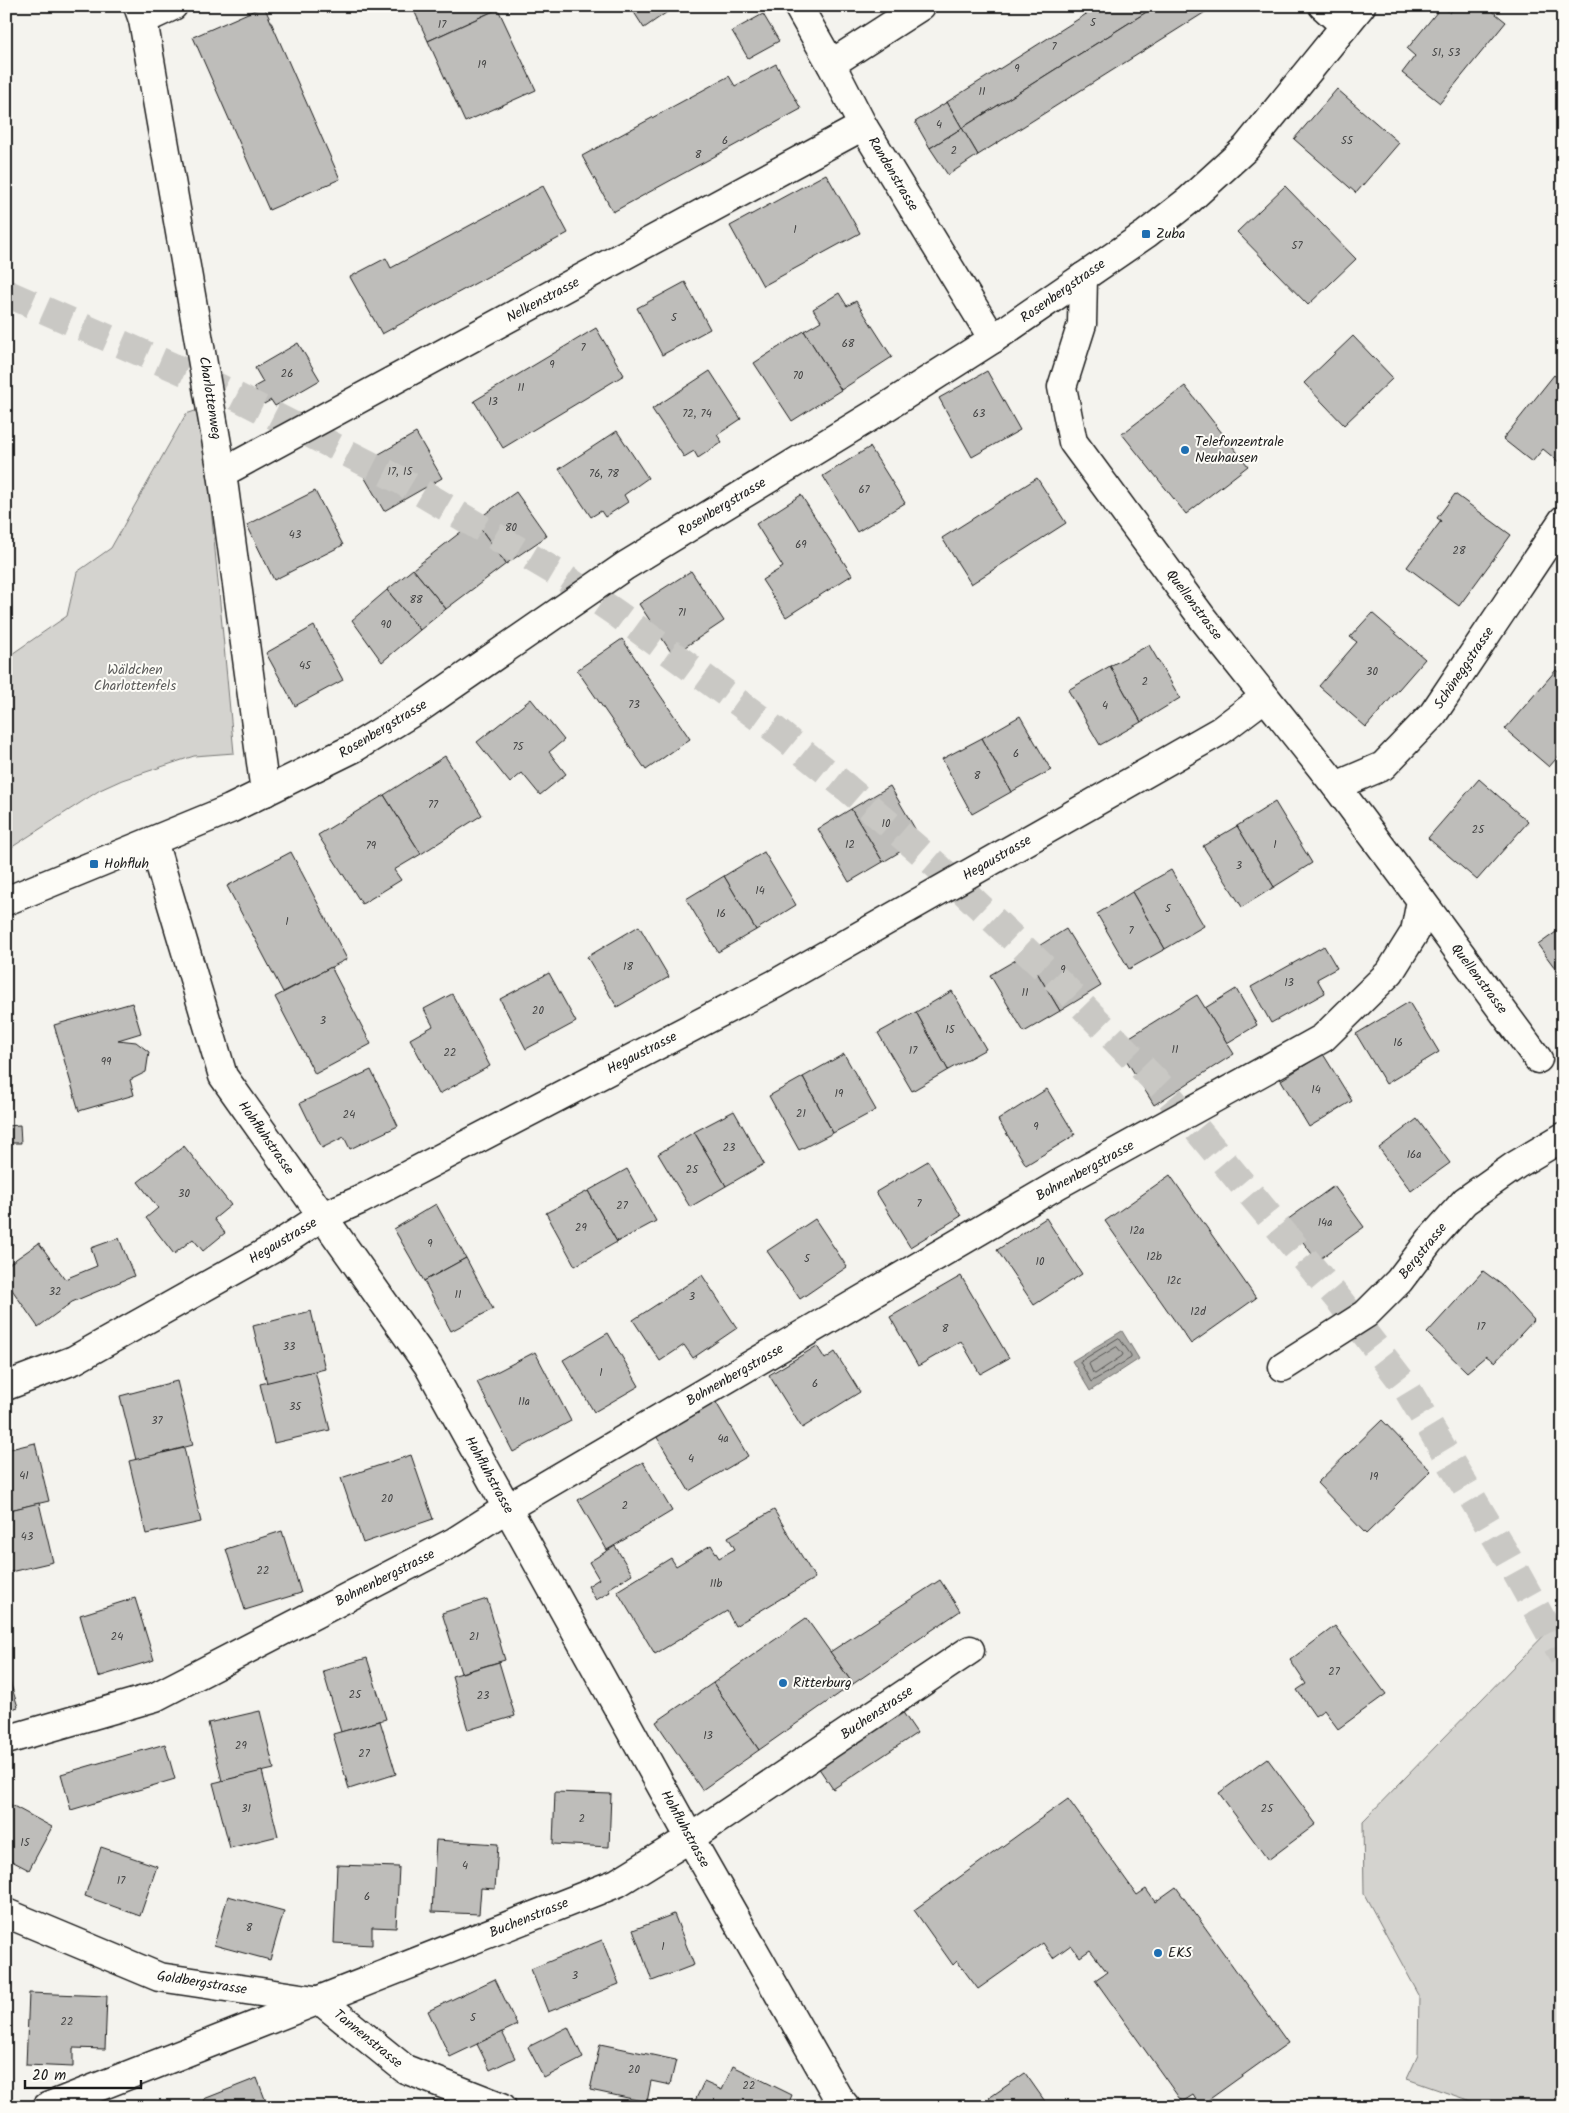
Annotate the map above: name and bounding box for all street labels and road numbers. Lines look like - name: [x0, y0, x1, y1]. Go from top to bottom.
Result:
- street label: Randenstrasse: [862, 132, 924, 216]
- street label: Rosenbergstrasse: [1016, 253, 1111, 329]
- street label: Nelkenstrasse: [502, 271, 584, 329]
- street label: Charlottenweg: [193, 355, 227, 441]
- street label: Rosenbergstrasse: [673, 471, 771, 542]
- street label: Quellenstrasse: [1160, 565, 1228, 645]
- street label: Schöneggstrasse: [1428, 622, 1500, 714]
- street label: Rosenbergstrasse: [334, 693, 432, 764]
- street label: Hegaustrasse: [958, 829, 1036, 887]
- street label: Quellenstrasse: [1445, 939, 1513, 1019]
- street label: Hegaustrasse: [603, 1026, 682, 1080]
- street label: Hohfluhstrasse: [232, 1097, 300, 1180]
- street label: Bohnenbergstrasse: [1032, 1134, 1139, 1207]
- street label: Hegaustrasse: [245, 1212, 322, 1270]
- street label: Bergstrasse: [1393, 1217, 1453, 1284]
- street label: Bohnenbergstrasse: [682, 1338, 789, 1412]
- street label: Hohfluhstrasse: [459, 1432, 520, 1518]
- street label: Bohnenbergstrasse: [331, 1543, 440, 1613]
- street label: Buchenstrasse: [836, 1680, 919, 1746]
- street label: Hohfluhstrasse: [655, 1786, 716, 1872]
- street label: Buchenstrasse: [486, 1892, 573, 1944]
- street label: Goldbergstrasse: [155, 1965, 249, 2001]
- street label: Tannenstrasse: [329, 2004, 408, 2074]

